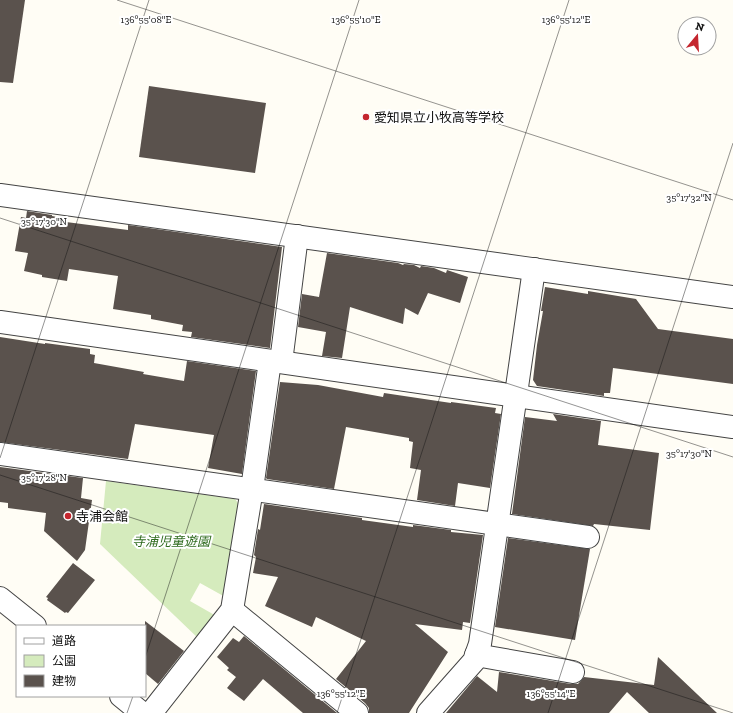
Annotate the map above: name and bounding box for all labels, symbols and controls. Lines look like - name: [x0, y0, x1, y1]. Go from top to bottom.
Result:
- text: 136°55'08"E: [121, 14, 172, 26]
- text: 136°55'10"E: [331, 14, 381, 26]
- text: 136°55'12"E: [542, 14, 590, 26]
- north arrow: [677, 16, 717, 56]
- text: N: [694, 19, 707, 35]
- place label: 愛知県立小牧高等学校: [374, 110, 504, 125]
- marker: 愛知県立小牧高等学校: [361, 112, 371, 122]
- text: 35°17'32"N: [666, 192, 712, 204]
- text: 35°17'30"N: [21, 216, 68, 228]
- text: 35°17'30"N: [666, 448, 713, 460]
- text: 35°17'28"N: [21, 472, 68, 484]
- place label: 寺浦会館: [76, 509, 128, 524]
- marker: 寺浦会館: [63, 511, 73, 521]
- park label: 寺浦児童遊園: [132, 534, 212, 549]
- legend: [16, 625, 146, 697]
- text: 道路: [52, 634, 76, 648]
- text: 公園: [52, 654, 76, 668]
- text: 建物: [52, 674, 76, 688]
- text: 136°55'12"E: [317, 688, 365, 700]
- text: 136°55'14"E: [527, 688, 575, 700]

